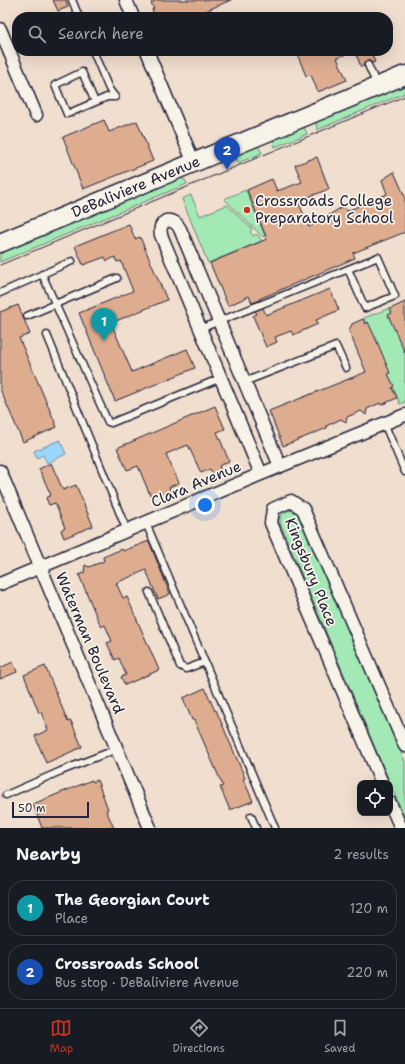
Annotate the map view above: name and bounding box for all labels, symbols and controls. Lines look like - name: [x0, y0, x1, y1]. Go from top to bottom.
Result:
- search box: [12, 12, 393, 56]
- icon: search: [26, 23, 48, 45]
- text: Search here: [58, 24, 144, 44]
- pin: 2: [214, 137, 240, 170]
- street label: DeBaliviere Avenue: [68, 151, 203, 222]
- place label: Crossroads College Preparatory School: [255, 191, 394, 228]
- marker: Crossroads College Preparatory School: [242, 205, 252, 215]
- pin: 1: [91, 308, 117, 341]
- street label: Clara Avenue: [148, 456, 244, 512]
- your location: [195, 495, 215, 515]
- street label: Kingsbury Place: [280, 515, 342, 629]
- street label: Waterman Boulevard: [51, 569, 129, 718]
- map controls: [357, 780, 393, 816]
- button: locate: [357, 780, 393, 816]
- scale bar: [12, 800, 89, 819]
- text: 50 m: [18, 801, 46, 816]
- text: Nearby: [16, 843, 81, 865]
- text: 2 results: [333, 846, 389, 863]
- text: The Georgian Court: [55, 890, 210, 910]
- text: 1: [27, 900, 33, 917]
- text: 120 m: [350, 900, 388, 917]
- text: Place: [55, 910, 88, 927]
- text: Crossroads School: [55, 954, 199, 974]
- text: 2: [25, 964, 35, 981]
- text: 220 m: [346, 964, 388, 981]
- text: Bus stop · DeBaliviere Avenue: [55, 974, 239, 991]
- tab: Map: [50, 1017, 73, 1056]
- tab: Directions: [172, 1017, 225, 1056]
- tab: Saved: [324, 1017, 355, 1056]

